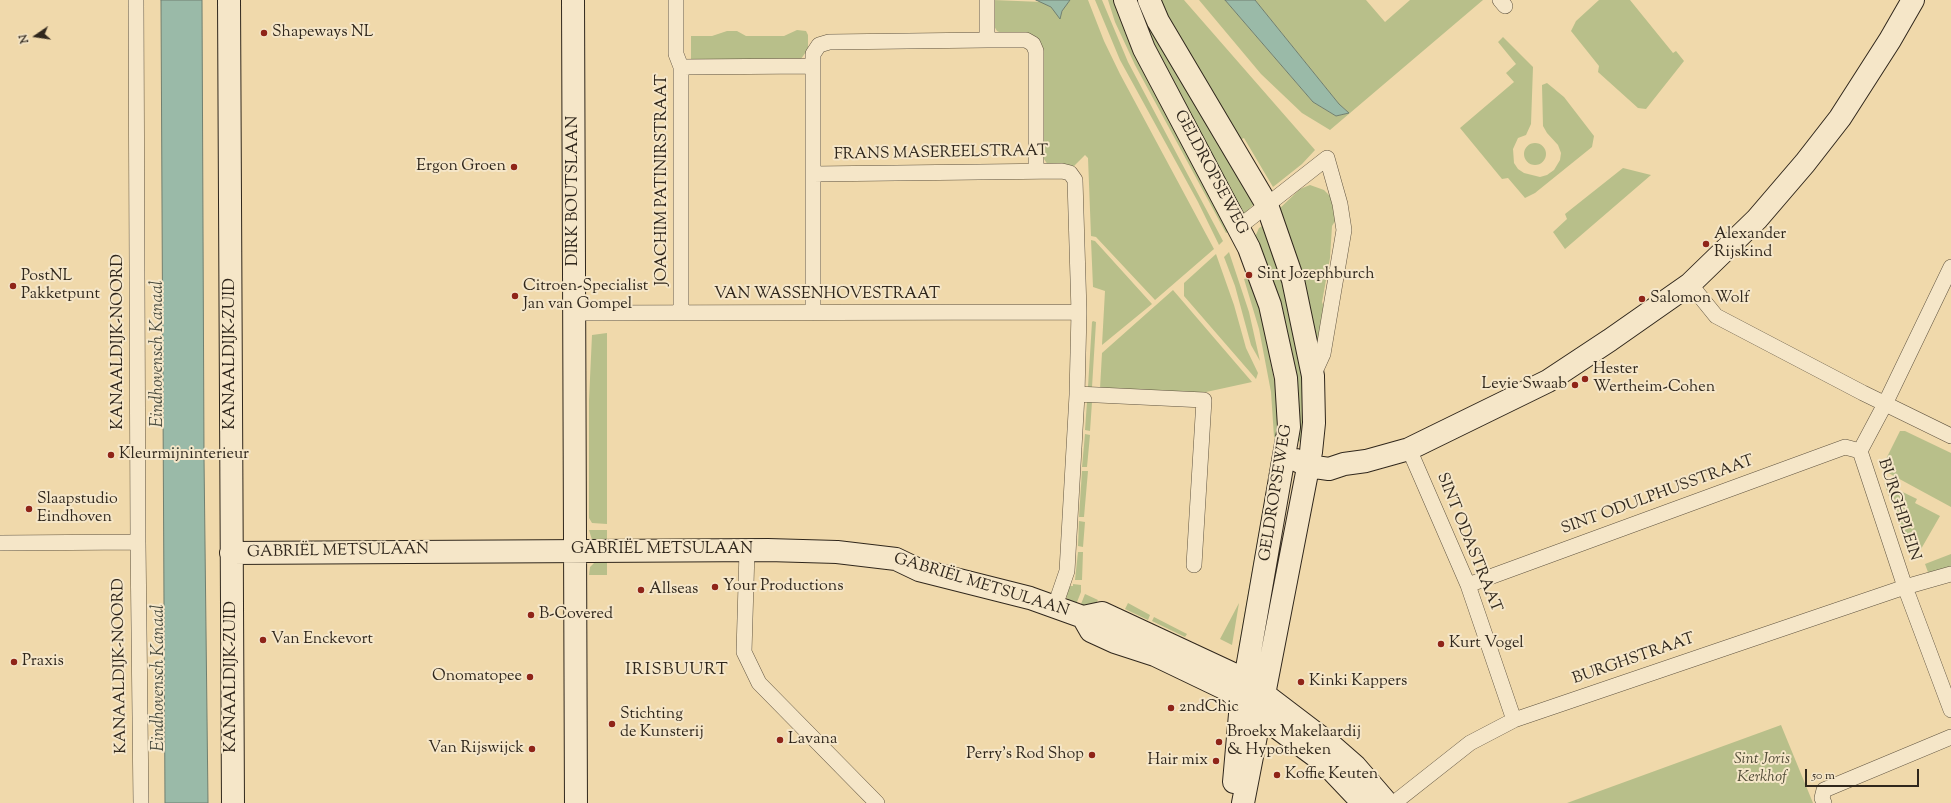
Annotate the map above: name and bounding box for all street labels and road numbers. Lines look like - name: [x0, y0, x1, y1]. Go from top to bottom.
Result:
- street label: JOACHIM PATINIRSTRAAT: [653, 74, 673, 286]
- street label: GELDROPSEWEG: [1169, 107, 1251, 239]
- street label: DIRK BOUTSLAAN: [564, 116, 584, 266]
- street label: FRANS MASEREELSTRAAT: [834, 143, 1048, 165]
- street label: KANAALDIJK-NOORD: [109, 254, 129, 430]
- street label: KANAALDIJK-ZUID: [221, 278, 241, 430]
- street label: VAN WASSENHOVESTRAAT: [714, 285, 940, 305]
- street label: GELDROPSEWEG: [1257, 423, 1297, 563]
- street label: SINT ODULPHUSSTRAAT: [1559, 452, 1757, 540]
- street label: BURGHPLEIN: [1872, 457, 1924, 563]
- street label: SINT ODASTRAAT: [1431, 471, 1505, 615]
- street label: GABRIËL METSULAAN: [571, 540, 753, 560]
- street label: GABRIËL METSULAAN: [247, 541, 429, 563]
- street label: GABRIËL METSULAAN: [891, 550, 1071, 622]
- street label: KANAALDIJK-NOORD: [110, 578, 132, 754]
- street label: KANAALDIJK-ZUID: [222, 601, 242, 753]
- street label: BURGHSTRAAT: [1570, 630, 1698, 690]

